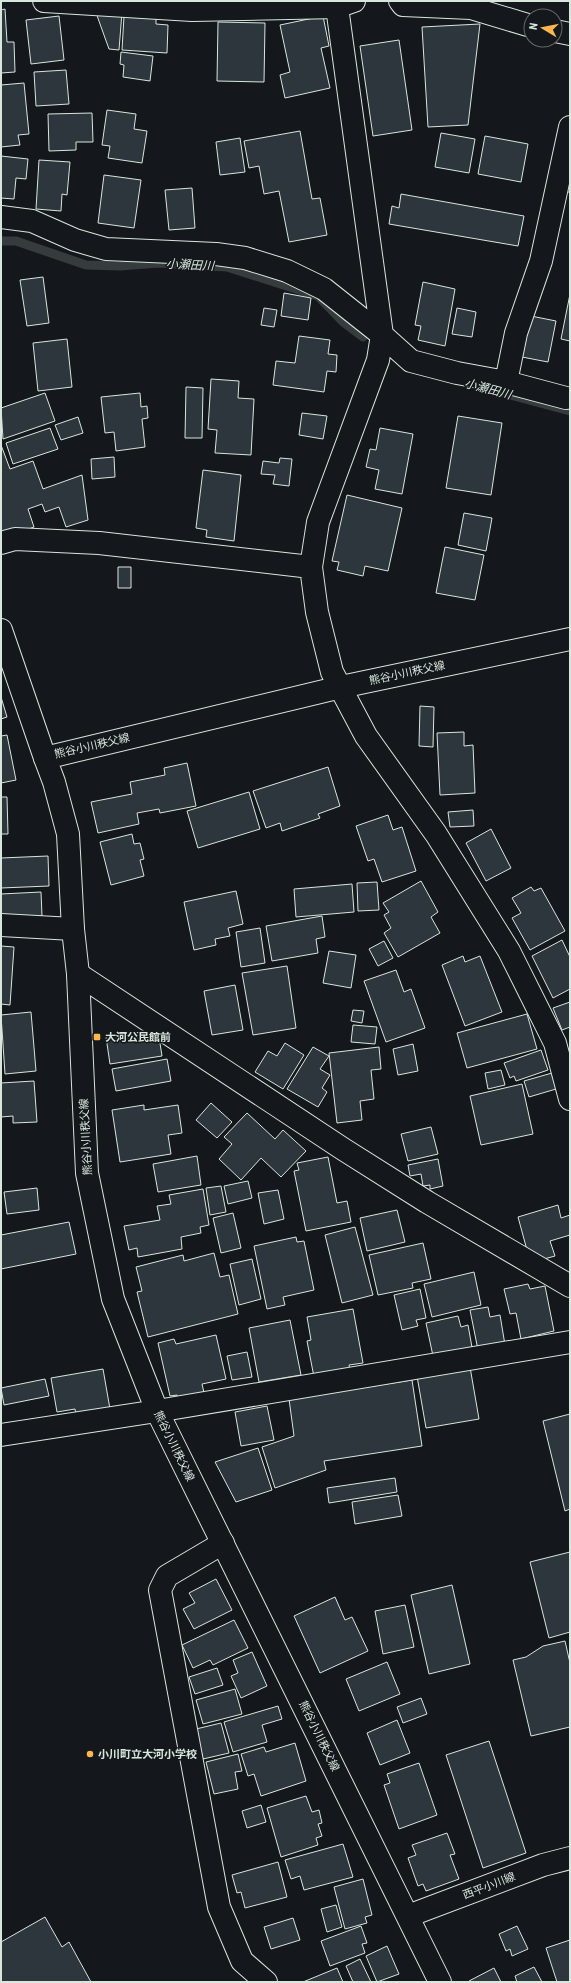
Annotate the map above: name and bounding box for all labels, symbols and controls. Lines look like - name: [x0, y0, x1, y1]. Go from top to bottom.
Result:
- north arrow: [523, 8, 563, 48]
- text: N: [527, 22, 541, 31]
- water label: 小瀬田川: [166, 257, 216, 273]
- water label: 小瀬田川: [463, 376, 515, 402]
- street label: 熊谷小川秩父線: [368, 659, 446, 687]
- street label: 熊谷小川秩父線: [53, 731, 131, 761]
- place label: 大河公民館前: [105, 1031, 171, 1044]
- marker: 大河公民館前: [92, 1032, 102, 1042]
- street label: 熊谷小川秩父線: [77, 1098, 95, 1176]
- street label: 熊谷小川秩父線: [151, 1409, 197, 1483]
- street label: 熊谷小川秩父線: [296, 1699, 342, 1773]
- place label: 小川町立大河小学校: [98, 1748, 197, 1761]
- marker: 小川町立大河小学校: [85, 1749, 95, 1759]
- street label: 西平小川線: [461, 1870, 517, 1902]

